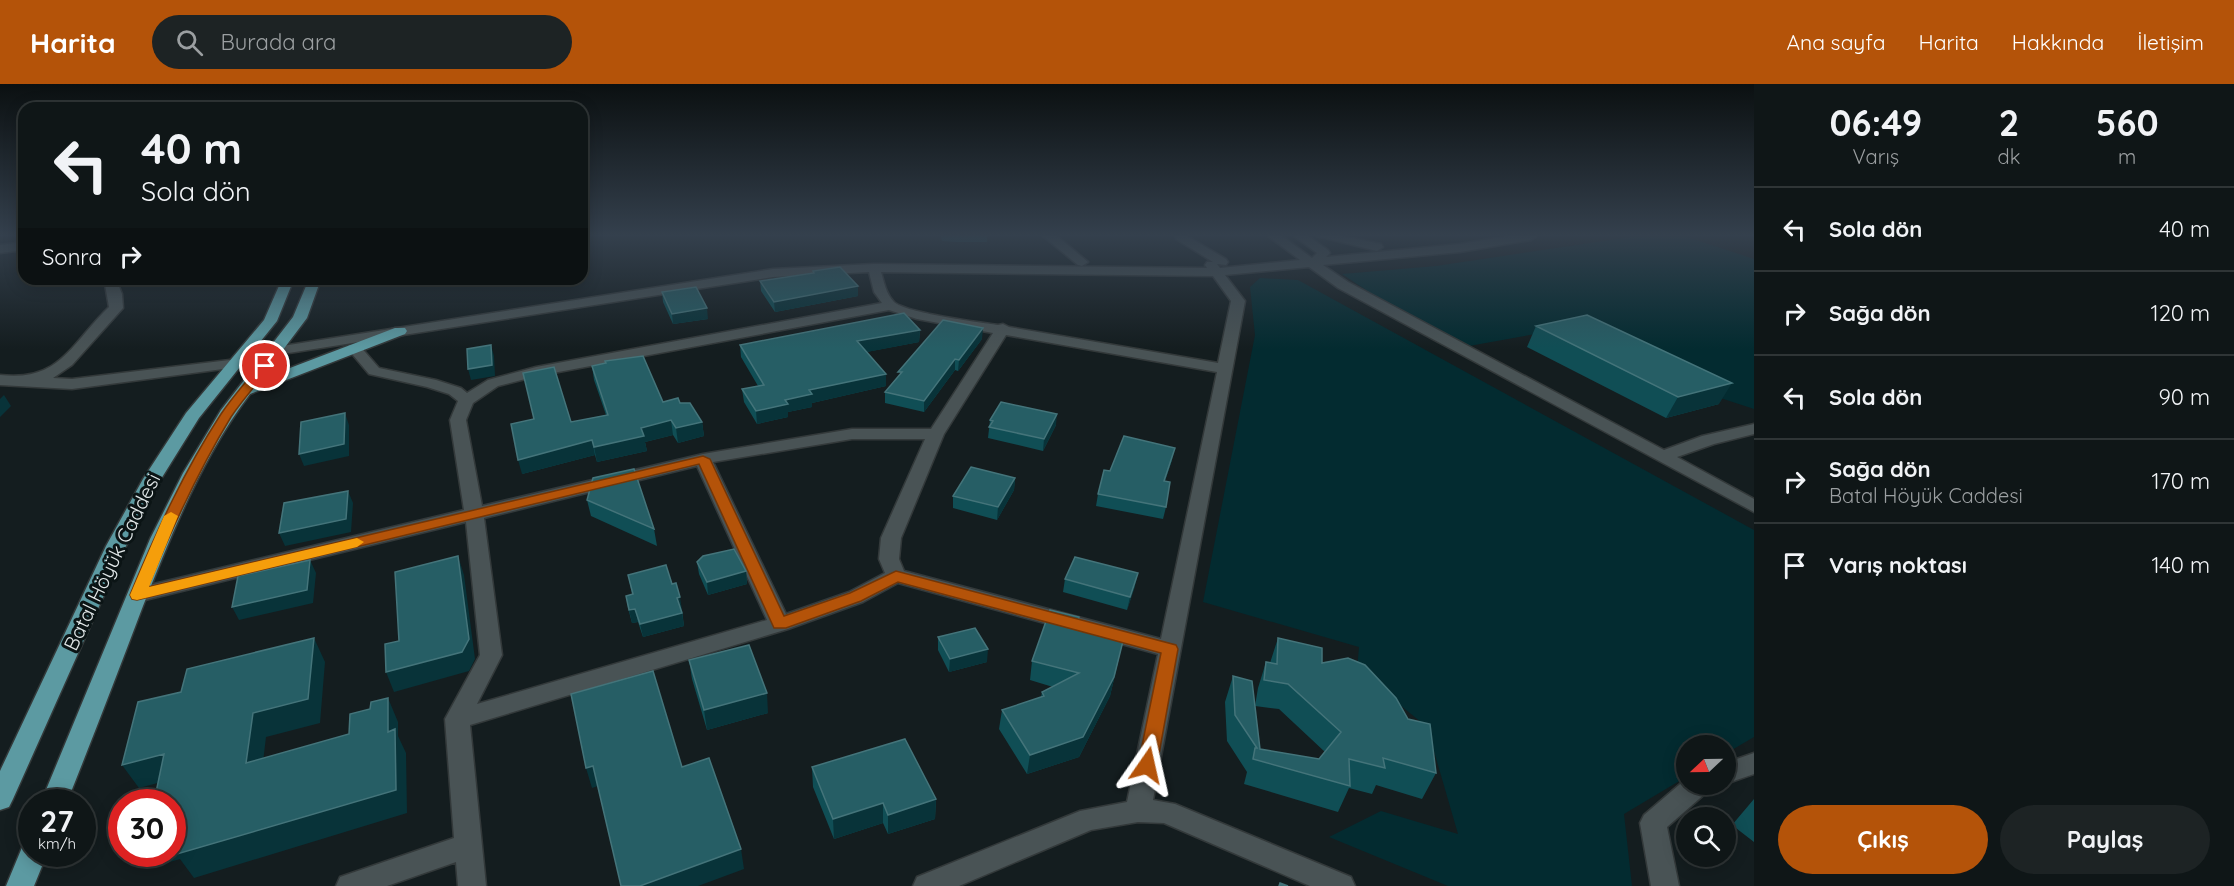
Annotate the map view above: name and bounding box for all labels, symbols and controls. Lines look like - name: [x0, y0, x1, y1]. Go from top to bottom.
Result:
- search box: [152, 15, 572, 69]
- text: Harita: [30, 25, 116, 60]
- icon: search: [173, 26, 206, 59]
- text: Burada ara: [221, 28, 336, 56]
- text: Ana sayfa: [1786, 29, 1886, 55]
- text: Harita: [1919, 29, 1979, 55]
- text: Hakkında: [2012, 29, 2104, 55]
- text: İletişim: [2137, 29, 2204, 55]
- text: 06:49: [1829, 100, 1922, 145]
- text: 2: [1999, 100, 2019, 145]
- text: 560: [2096, 100, 2159, 145]
- text: 40 m: [141, 122, 242, 175]
- icon: left: [42, 126, 120, 204]
- text: Varış: [1853, 144, 1899, 169]
- text: dk: [1998, 144, 2020, 169]
- text: m: [2118, 144, 2136, 169]
- text: Sola dön: [141, 174, 251, 208]
- icon: left: [1778, 213, 1811, 246]
- text: Sola dön: [1829, 215, 1922, 243]
- text: 40 m: [2159, 215, 2210, 243]
- icon: right: [114, 240, 147, 273]
- text: Sonra: [42, 243, 102, 271]
- icon: right: [1778, 297, 1811, 330]
- text: Sağa dön: [1829, 299, 1931, 327]
- text: 120 m: [2151, 299, 2210, 327]
- pin: [239, 340, 290, 391]
- icon: arrive: [248, 349, 281, 382]
- icon: left: [1778, 381, 1811, 414]
- text: Sola dön: [1829, 383, 1922, 411]
- text: 90 m: [2159, 383, 2210, 411]
- text: Sağa dön: [1829, 455, 1931, 483]
- icon: right: [1778, 465, 1811, 498]
- text: 170 m: [2151, 467, 2210, 495]
- street label: Batal Höyük Caddesi: [58, 469, 165, 654]
- text: Batal Höyük Caddesi: [1829, 483, 2023, 508]
- icon: arrive: [1778, 549, 1811, 582]
- text: Varış noktası: [1829, 551, 1967, 579]
- text: 140 m: [2151, 551, 2210, 579]
- position arrow: [1115, 733, 1179, 797]
- north arrow: [1676, 735, 1736, 795]
- map controls: [1676, 735, 1736, 867]
- speed limit sign: 30: [108, 789, 186, 867]
- text: 27: [40, 802, 74, 840]
- button: Çıkış: [1778, 805, 1988, 874]
- button: Paylaş: [2000, 805, 2210, 874]
- button: search: [1676, 807, 1736, 867]
- text: km/h: [38, 834, 76, 853]

